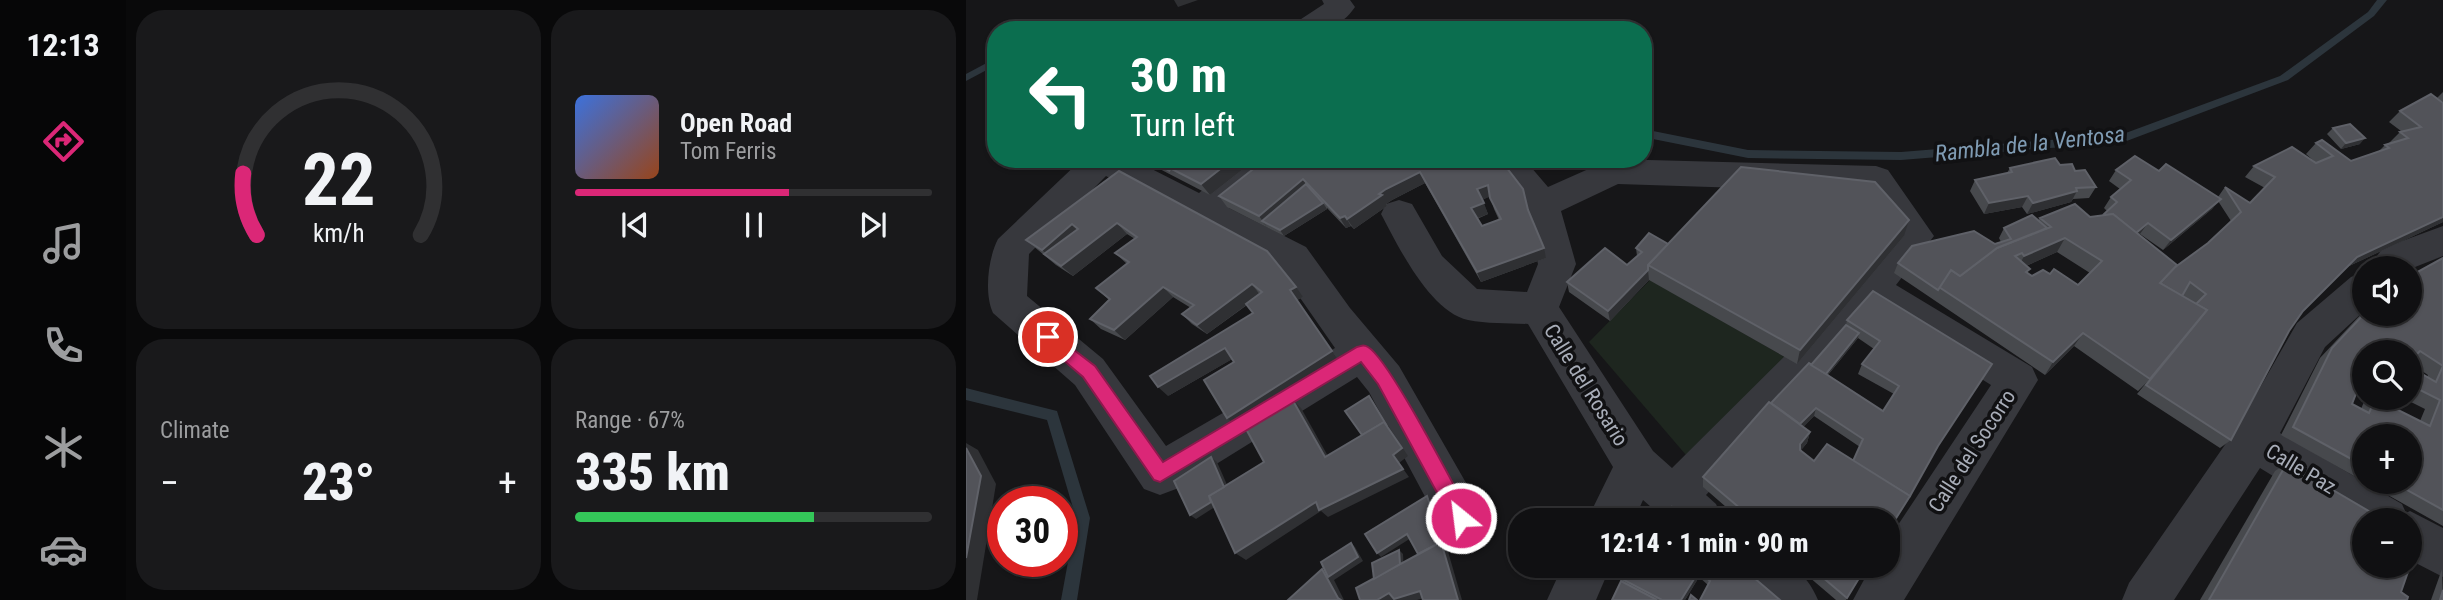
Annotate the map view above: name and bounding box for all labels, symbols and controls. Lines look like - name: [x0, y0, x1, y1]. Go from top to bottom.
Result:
- text: 12:13: [26, 26, 100, 64]
- text: 30 m: [1130, 47, 1227, 104]
- icon: left: [1015, 49, 1106, 140]
- text: Turn left: [1130, 106, 1235, 144]
- text: Open Road: [680, 108, 792, 138]
- icon: directions: [39, 117, 88, 166]
- water label: Rambla de la Ventosa: [1934, 121, 2126, 167]
- text: 22: [302, 138, 375, 224]
- text: Tom Ferris: [680, 138, 776, 165]
- icon: previous: [616, 206, 654, 244]
- icon: pause: [735, 206, 773, 244]
- icon: next: [854, 206, 892, 244]
- icon: music: [39, 219, 88, 268]
- text: km/h: [313, 219, 364, 248]
- map controls: [2352, 256, 2422, 578]
- button: sound: [2352, 256, 2422, 326]
- pin: [1018, 307, 1078, 367]
- icon: arrive: [1029, 318, 1067, 356]
- street label: Calle del Rosario: [1539, 320, 1633, 450]
- icon: phone: [39, 321, 88, 370]
- button: search: [2352, 340, 2422, 410]
- street label: Calle del Socorro: [1924, 385, 2020, 517]
- text: Range · 67%: [575, 407, 685, 434]
- text: Climate: [160, 417, 230, 444]
- icon: climate: [39, 423, 88, 472]
- button: +: [2352, 424, 2422, 494]
- street label: Calle Paz: [2262, 439, 2340, 499]
- text: 335 km: [575, 442, 730, 503]
- text: 23°: [302, 452, 375, 513]
- text: −: [160, 461, 179, 505]
- text: +: [498, 461, 517, 505]
- position arrow: [1424, 481, 1498, 555]
- speed limit sign: 30: [987, 486, 1078, 577]
- button: −: [2352, 508, 2422, 578]
- icon: car: [39, 525, 88, 574]
- text: 12:14 · 1 min · 90 m: [1599, 528, 1809, 558]

